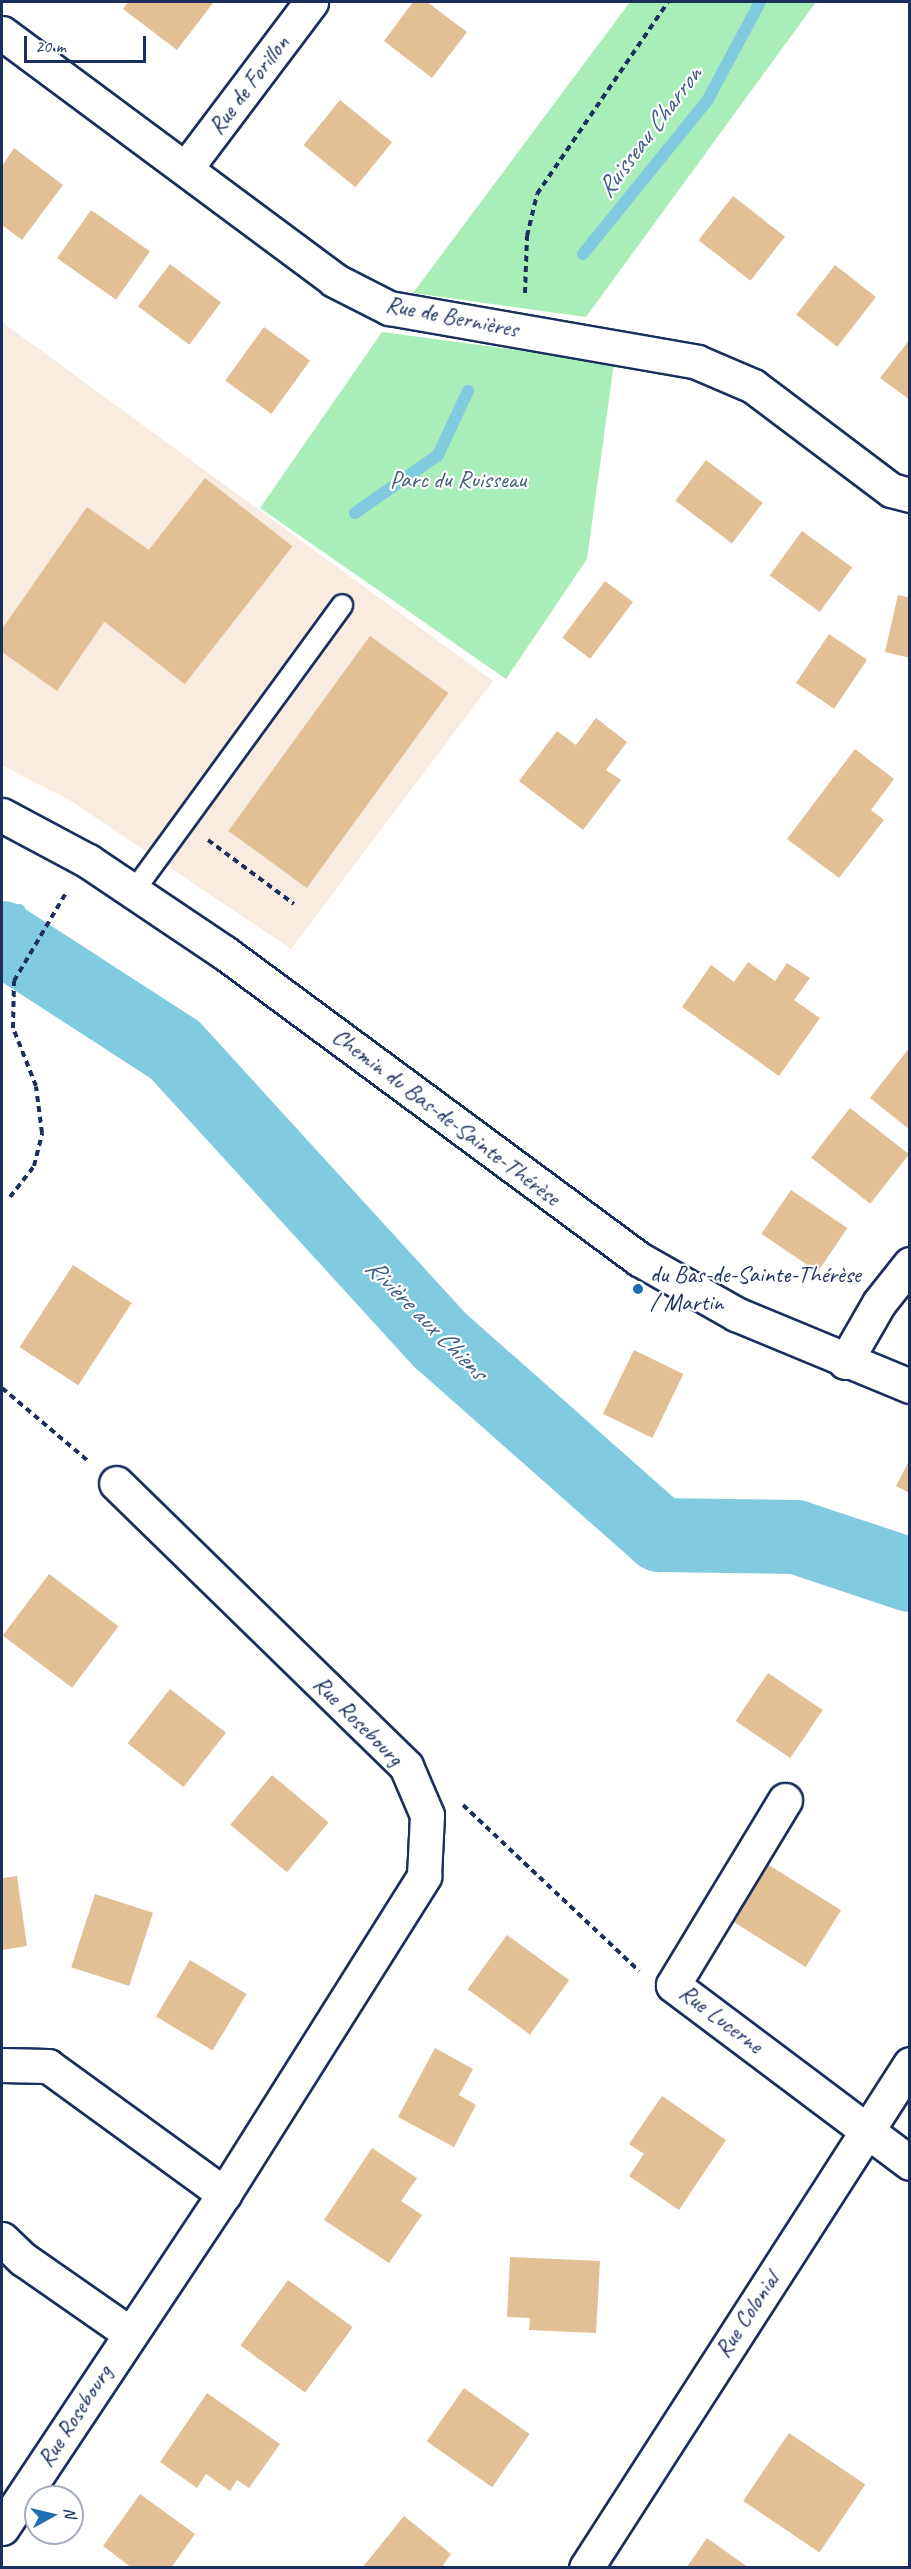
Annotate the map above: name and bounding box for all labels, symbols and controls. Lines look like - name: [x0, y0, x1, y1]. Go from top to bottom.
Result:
- scale bar: [27, 24, 148, 62]
- street label: Rue de Forillon: [202, 30, 296, 140]
- text: 20 m: [35, 35, 66, 57]
- water label: Ruisseau Charron: [589, 60, 709, 204]
- street label: Rue de Bernières: [383, 290, 521, 344]
- park label: Parc du Ruisseau: [390, 466, 526, 494]
- street label: Chemin du Bas-de-Sainte-Thérèse: [326, 1022, 566, 1212]
- water label: Rivière aux Chiens: [359, 1252, 493, 1386]
- place label: du Bas-de-Sainte-Thérèse / Martin: [650, 1261, 862, 1317]
- marker: du Bas-de-Sainte-Thérèse / Martin: [631, 1282, 645, 1296]
- street label: Rue Rosebourg: [307, 1670, 409, 1772]
- street label: Rue Lucerne: [674, 1979, 768, 2059]
- street label: Rue Colonial: [709, 2267, 785, 2363]
- street label: Rue Rosebourg: [31, 2359, 119, 2473]
- north arrow: [24, 2485, 84, 2545]
- text: N: [59, 2506, 80, 2519]

